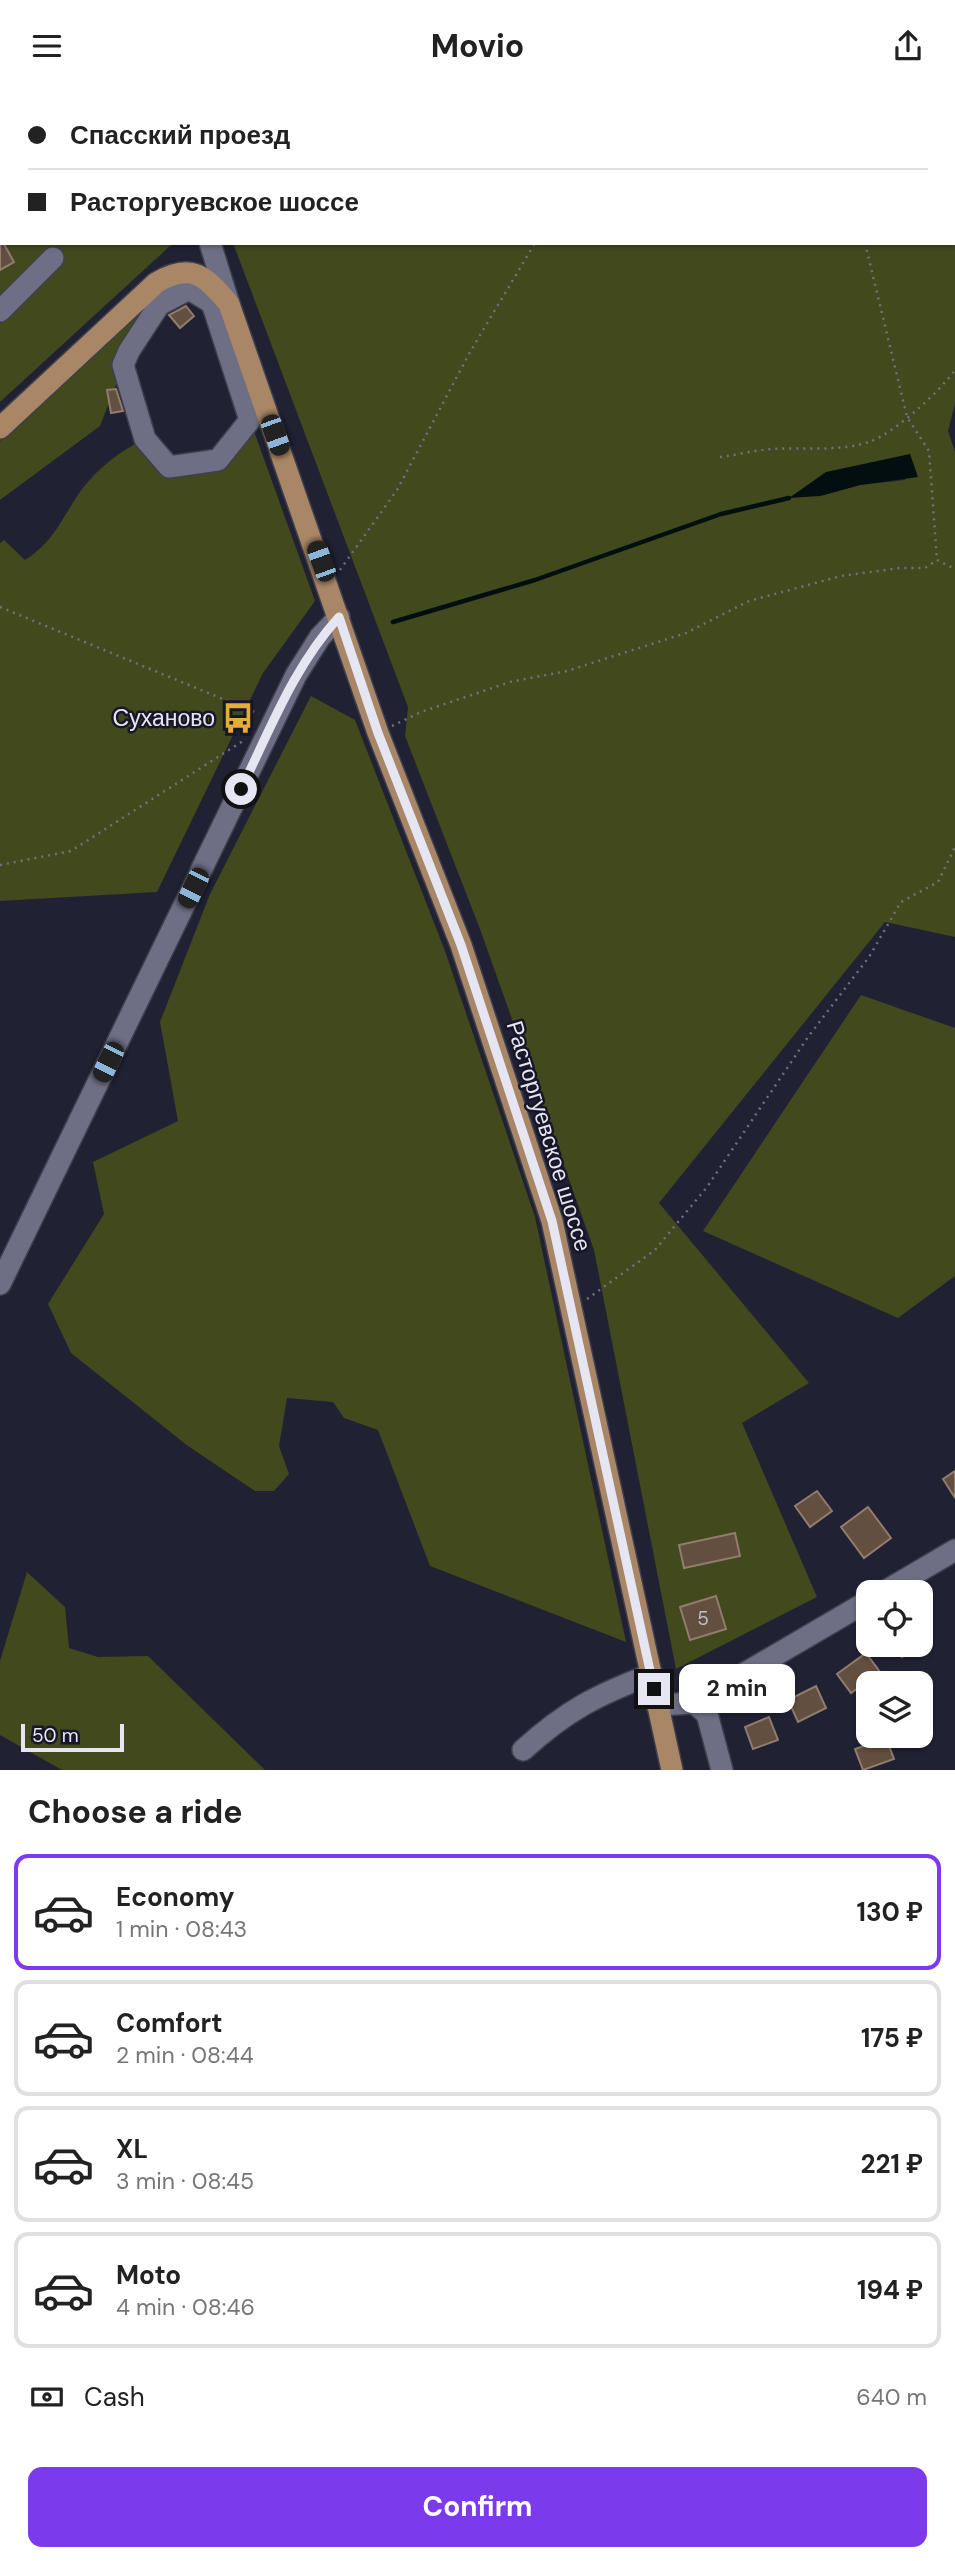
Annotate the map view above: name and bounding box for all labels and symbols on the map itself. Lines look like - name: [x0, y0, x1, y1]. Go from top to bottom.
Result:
- car: [258, 412, 293, 458]
- car: [304, 538, 339, 584]
- bus stop icon: Суханово: [221, 701, 255, 735]
- place label: Суханово: [113, 703, 215, 733]
- route start: [225, 773, 257, 805]
- car: [175, 865, 212, 911]
- street label: Расторгуевское шоссе: [500, 1017, 598, 1255]
- car: [90, 1039, 127, 1085]
- house number: 5: [697, 1606, 709, 1631]
- callout: 2 min: [678, 1665, 794, 1713]
- route end: [638, 1673, 670, 1705]
- scale bar: [21, 1721, 124, 1753]

